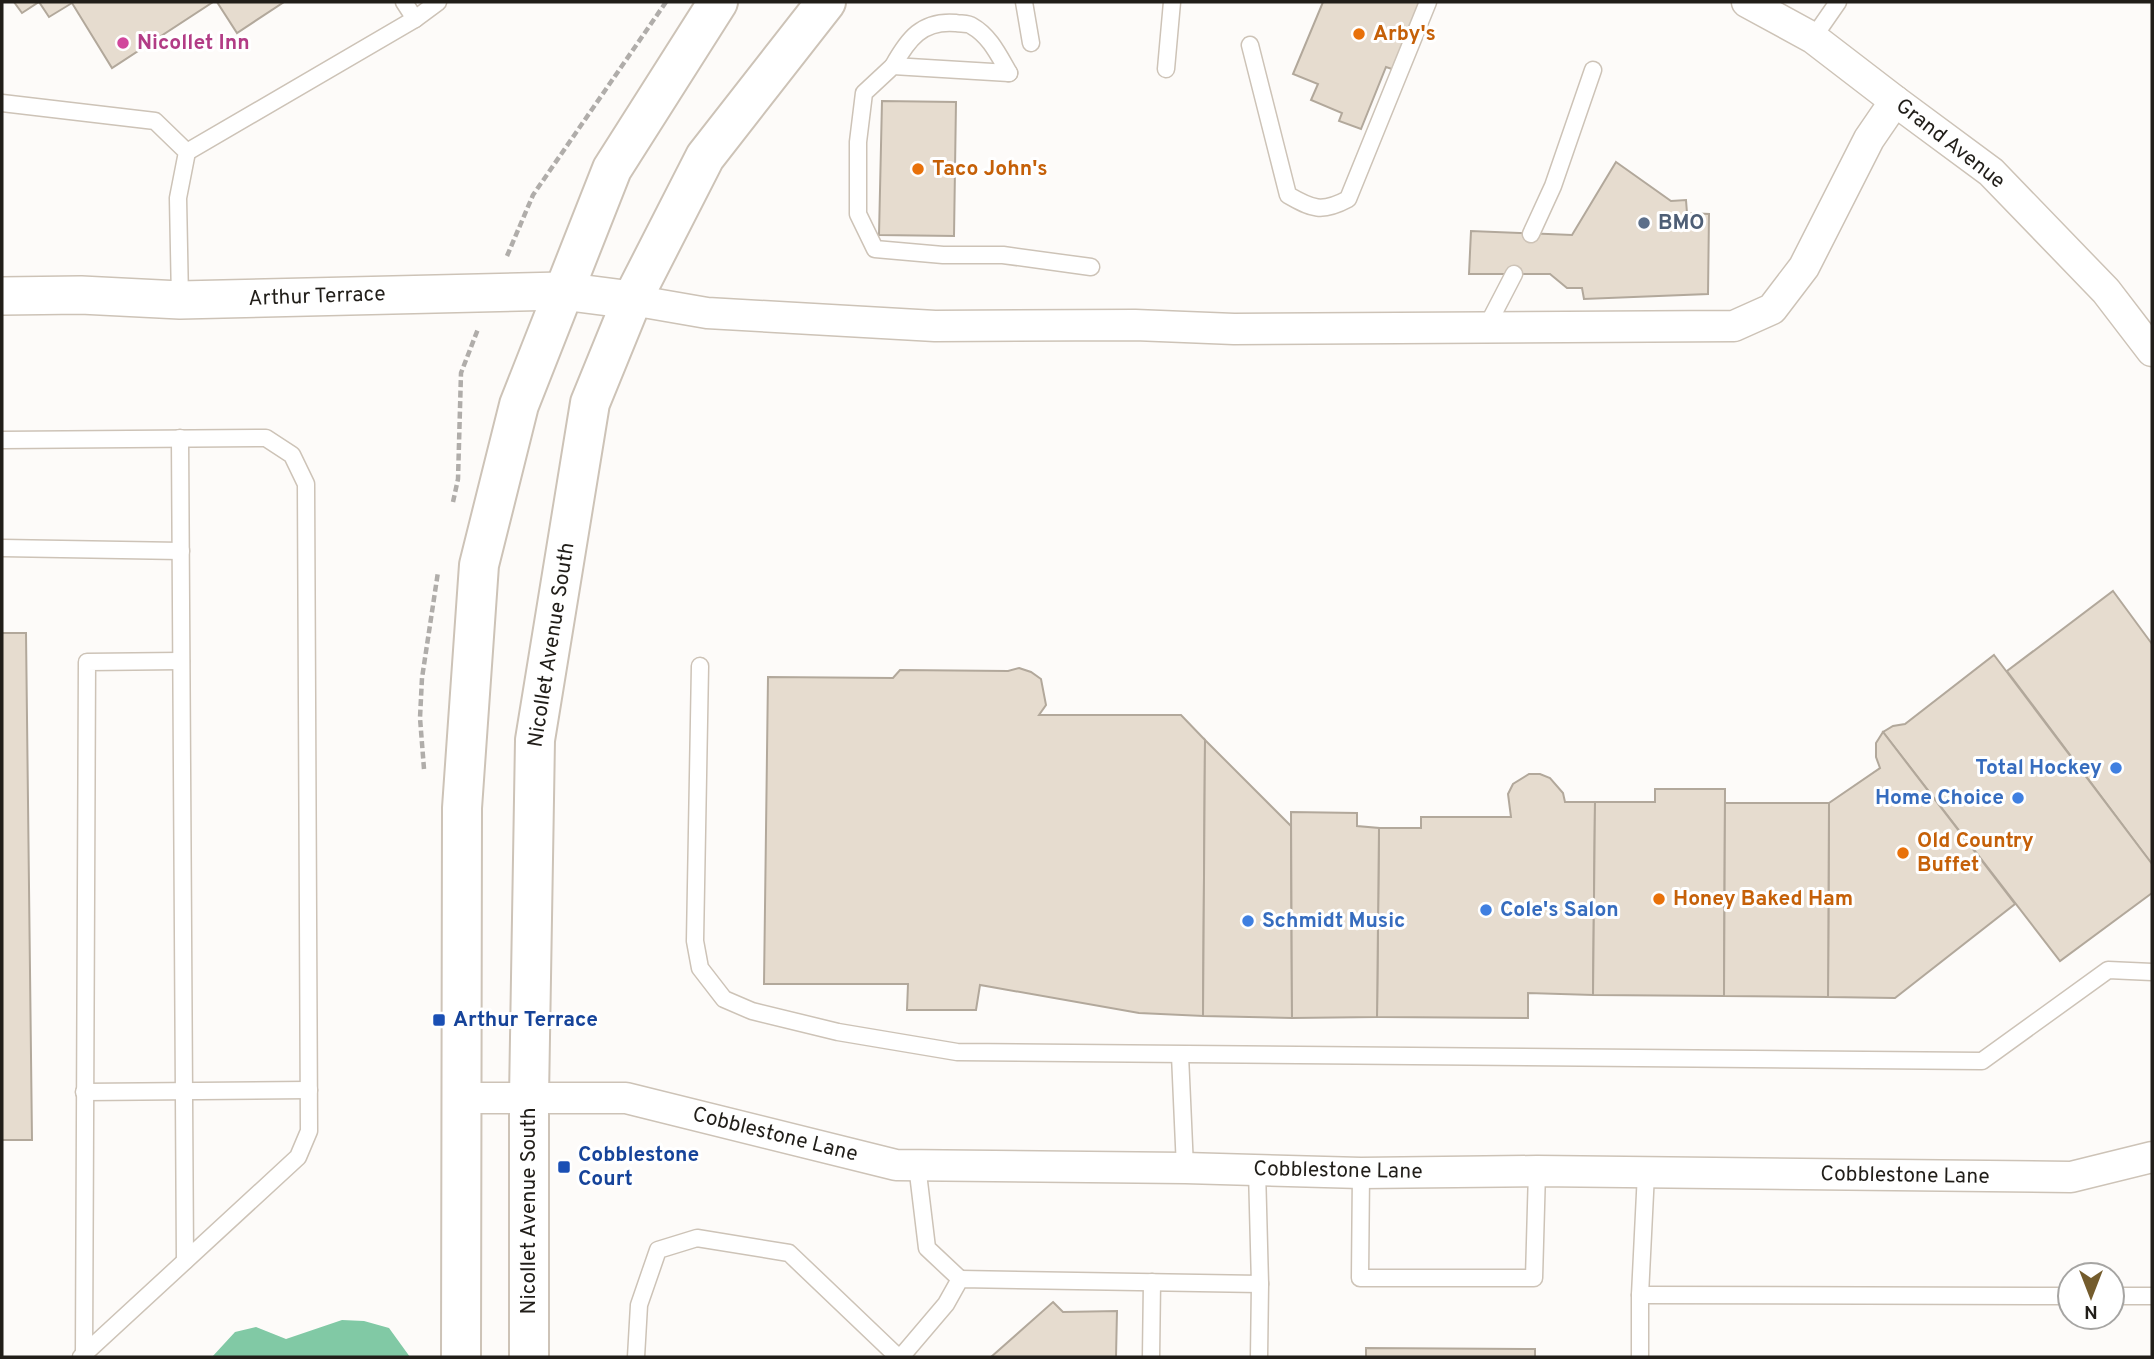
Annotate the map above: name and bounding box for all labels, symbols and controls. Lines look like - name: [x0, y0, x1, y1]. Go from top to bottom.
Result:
- place label: Arby's: [1373, 21, 1436, 48]
- marker: Arby's: [1351, 26, 1367, 42]
- place label: Nicollet Inn: [137, 30, 250, 57]
- marker: Nicollet Inn: [115, 35, 131, 51]
- street label: Grand Avenue: [1890, 93, 2010, 195]
- place label: Taco John's: [932, 156, 1048, 183]
- marker: Taco John's: [910, 161, 926, 177]
- place label: BMO: [1658, 210, 1705, 237]
- marker: BMO: [1636, 215, 1652, 231]
- street label: Arthur Terrace: [248, 281, 386, 313]
- street label: Nicollet Avenue South: [522, 541, 582, 749]
- place label: Total Hockey: [1975, 755, 2102, 782]
- marker: Total Hockey: [2108, 760, 2124, 776]
- place label: Home Choice: [1875, 785, 2004, 812]
- marker: Home Choice: [2010, 790, 2026, 806]
- place label: Old Country Buffet: [1917, 828, 2034, 879]
- marker: Old Country Buffet: [1895, 845, 1911, 861]
- place label: Honey Baked Ham: [1673, 886, 1853, 913]
- marker: Honey Baked Ham: [1651, 891, 1667, 907]
- place label: Cole's Salon: [1500, 897, 1619, 924]
- marker: Cole's Salon: [1478, 902, 1494, 918]
- place label: Schmidt Music: [1262, 908, 1405, 935]
- marker: Schmidt Music: [1240, 913, 1256, 929]
- place label: Arthur Terrace: [453, 1007, 598, 1034]
- marker: Arthur Terrace: [431, 1012, 447, 1028]
- street label: Cobblestone Lane: [690, 1101, 860, 1169]
- street label: Nicollet Avenue South: [516, 1108, 543, 1314]
- place label: Cobblestone Court: [578, 1142, 699, 1193]
- street label: Cobblestone Lane: [1253, 1156, 1423, 1186]
- marker: Cobblestone Court: [556, 1159, 572, 1175]
- street label: Cobblestone Lane: [1820, 1161, 1990, 1191]
- north arrow: [2056, 1261, 2126, 1331]
- text: N: [2084, 1299, 2098, 1323]

